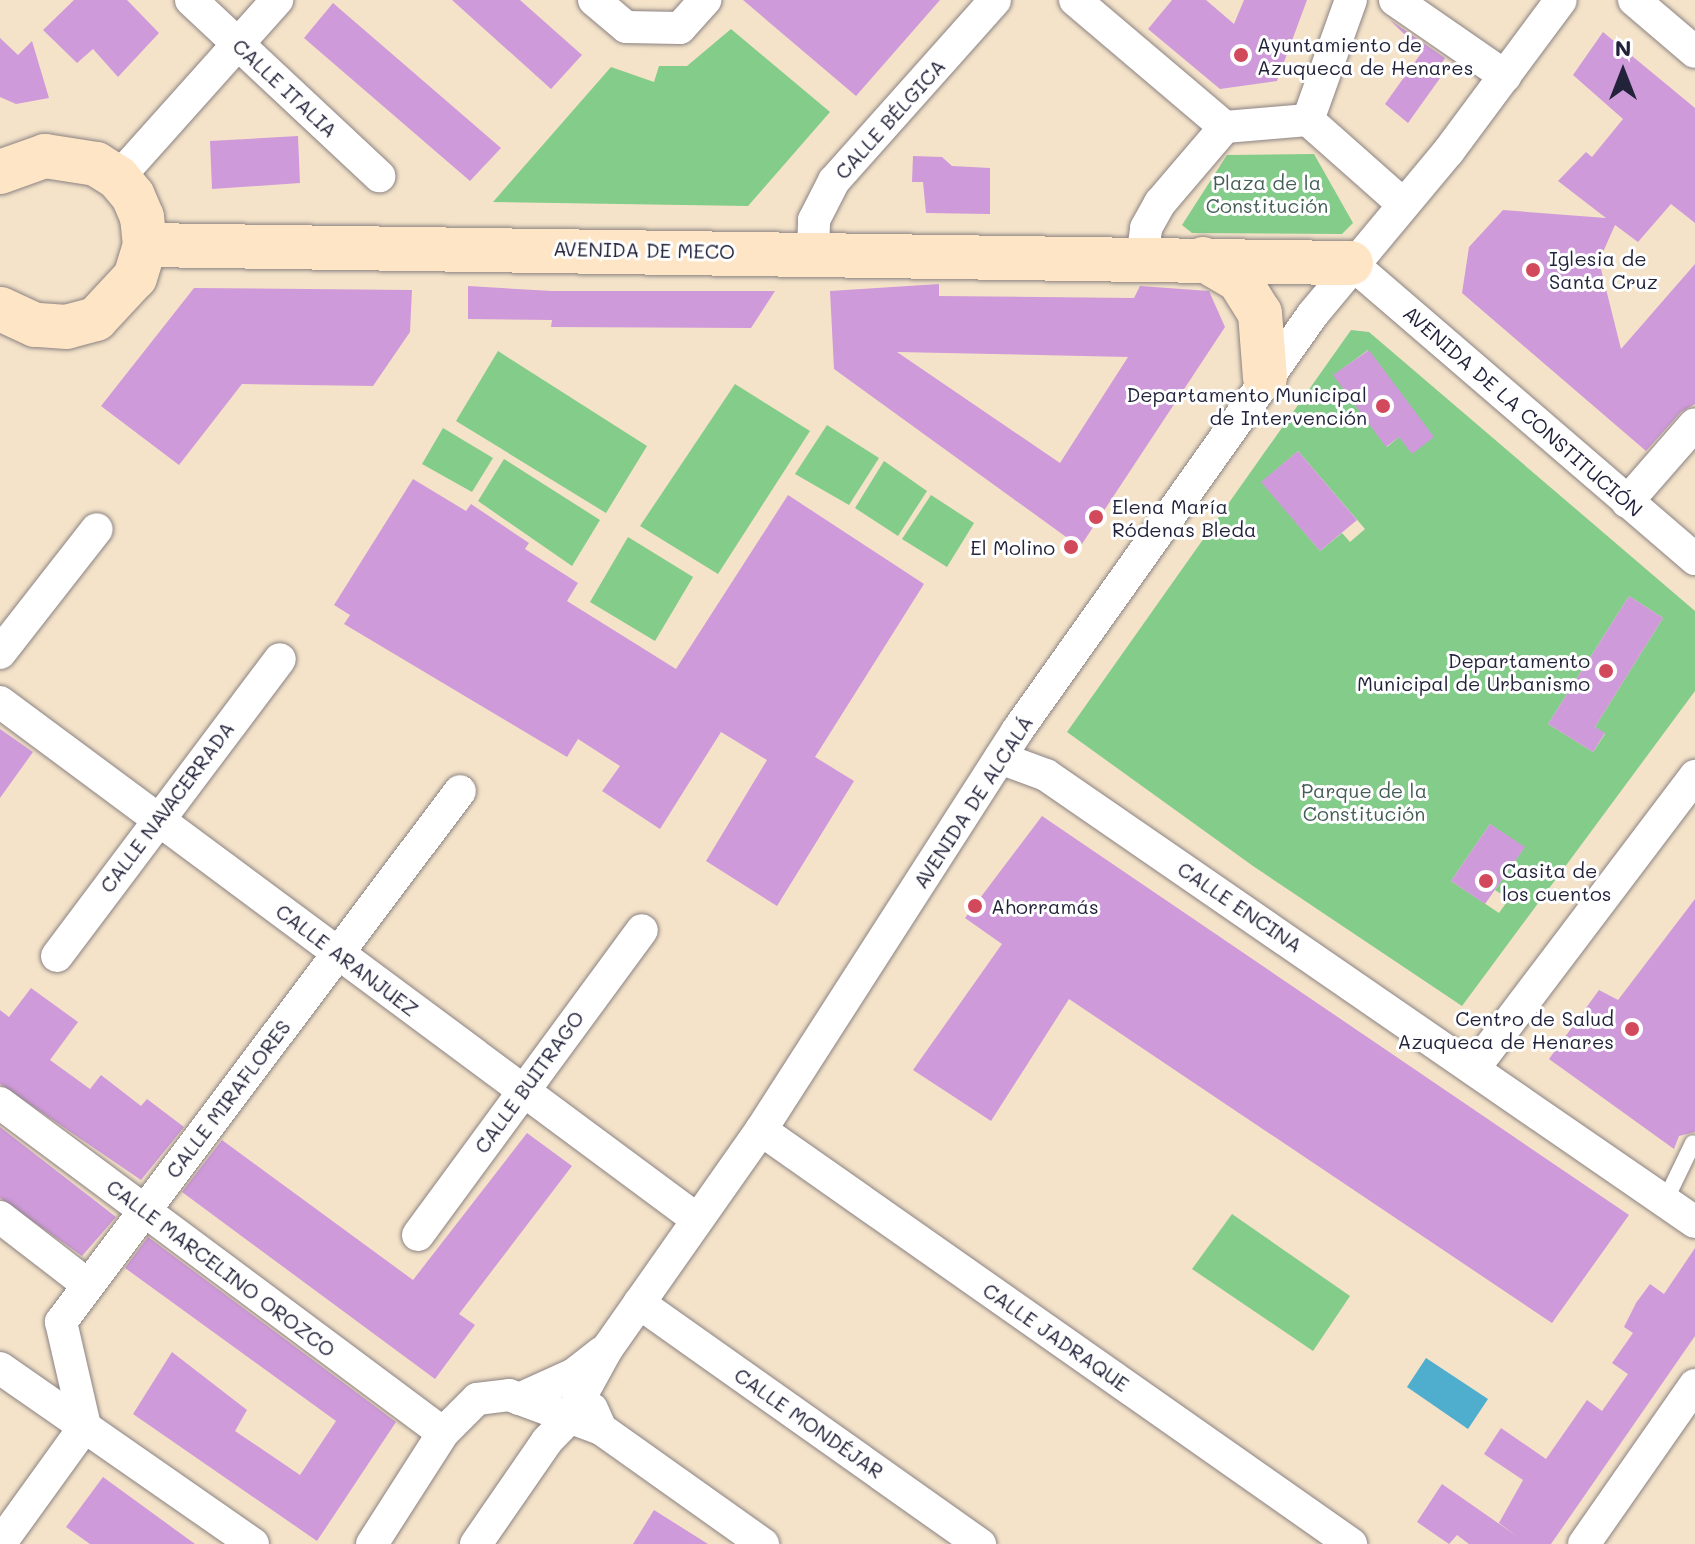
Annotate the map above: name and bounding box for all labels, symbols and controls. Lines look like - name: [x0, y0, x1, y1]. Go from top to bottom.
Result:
- place label: Ayuntamiento de Azuqueca de Henares: [1257, 32, 1473, 79]
- north arrow: [1583, 32, 1663, 112]
- text: N: [1615, 33, 1631, 62]
- street label: CALLE ITALIA: [228, 34, 342, 142]
- marker: Ayuntamiento de Azuqueca de Henares: [1232, 46, 1250, 64]
- street label: CALLE BÉLGICA: [830, 54, 950, 184]
- park label: Plaza de la Constitución: [1206, 170, 1328, 217]
- street label: AVENIDA DE MECO: [553, 236, 735, 264]
- place label: Iglesia de Santa Cruz: [1549, 246, 1658, 293]
- marker: Iglesia de Santa Cruz: [1524, 261, 1542, 279]
- street label: AVENIDA DE LA CONSTITUCIÓN: [1398, 301, 1648, 521]
- place label: Departamento Municipal de Intervención: [1127, 382, 1367, 429]
- marker: Departamento Municipal de Intervención: [1374, 397, 1392, 415]
- place label: Elena María Ródenas Bleda: [1112, 494, 1256, 541]
- marker: Elena María Ródenas Bleda: [1087, 508, 1105, 526]
- place label: El Molino: [970, 535, 1055, 559]
- marker: El Molino: [1062, 538, 1080, 556]
- place label: Departamento Municipal de Urbanismo: [1357, 648, 1590, 695]
- marker: Departamento Municipal de Urbanismo: [1597, 662, 1615, 680]
- street label: AVENIDA DE ALCALÁ: [908, 711, 1038, 893]
- street label: CALLE NAVACERRADA: [95, 717, 239, 897]
- park label: Parque de la Constitución: [1301, 778, 1427, 825]
- street label: CALLE ENCINA: [1173, 857, 1307, 957]
- place label: Casita de los cuentos: [1502, 858, 1612, 905]
- marker: Casita de los cuentos: [1477, 872, 1495, 890]
- place label: Ahorramás: [991, 894, 1099, 918]
- marker: Ahorramás: [966, 897, 984, 915]
- street label: CALLE ARANJUEZ: [271, 899, 423, 1021]
- street label: CALLE BUITRAGO: [469, 1006, 589, 1158]
- place label: Centro de Salud Azuqueca de Henares: [1398, 1006, 1614, 1053]
- street label: CALLE MIRAFLORES: [161, 1015, 295, 1183]
- marker: Centro de Salud Azuqueca de Henares: [1621, 1018, 1643, 1040]
- street label: CALLE MARCELINO OROZCO: [102, 1174, 340, 1362]
- street label: CALLE JADRAQUE: [978, 1278, 1134, 1396]
- street label: CALLE MONDÉJAR: [730, 1363, 888, 1483]

